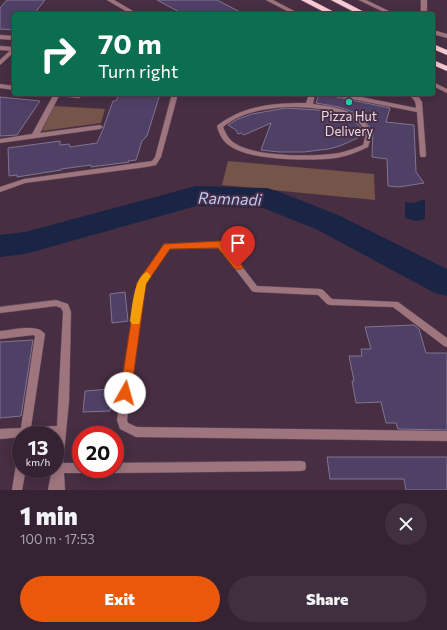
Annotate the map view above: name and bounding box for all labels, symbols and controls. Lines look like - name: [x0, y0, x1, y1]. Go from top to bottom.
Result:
- text: 70 m: [98, 26, 162, 60]
- icon: right: [32, 28, 84, 80]
- text: Turn right: [98, 60, 178, 82]
- marker: Pizza Hut Delivery: [344, 97, 354, 107]
- place label: Pizza Hut Delivery: [321, 108, 377, 139]
- water label: Ramnadi: [198, 187, 263, 209]
- pin: [221, 226, 255, 267]
- icon: arrive: [227, 232, 249, 254]
- position arrow: [104, 372, 146, 414]
- speed limit sign: 20: [72, 426, 124, 478]
- text: 13: [28, 435, 48, 459]
- text: km/h: [26, 456, 50, 468]
- text: 1 min: [20, 501, 78, 530]
- button: close: [385, 503, 427, 545]
- text: 100 m · 17:53: [20, 531, 95, 547]
- button: Exit: [20, 576, 220, 622]
- button: Share: [228, 576, 427, 622]

